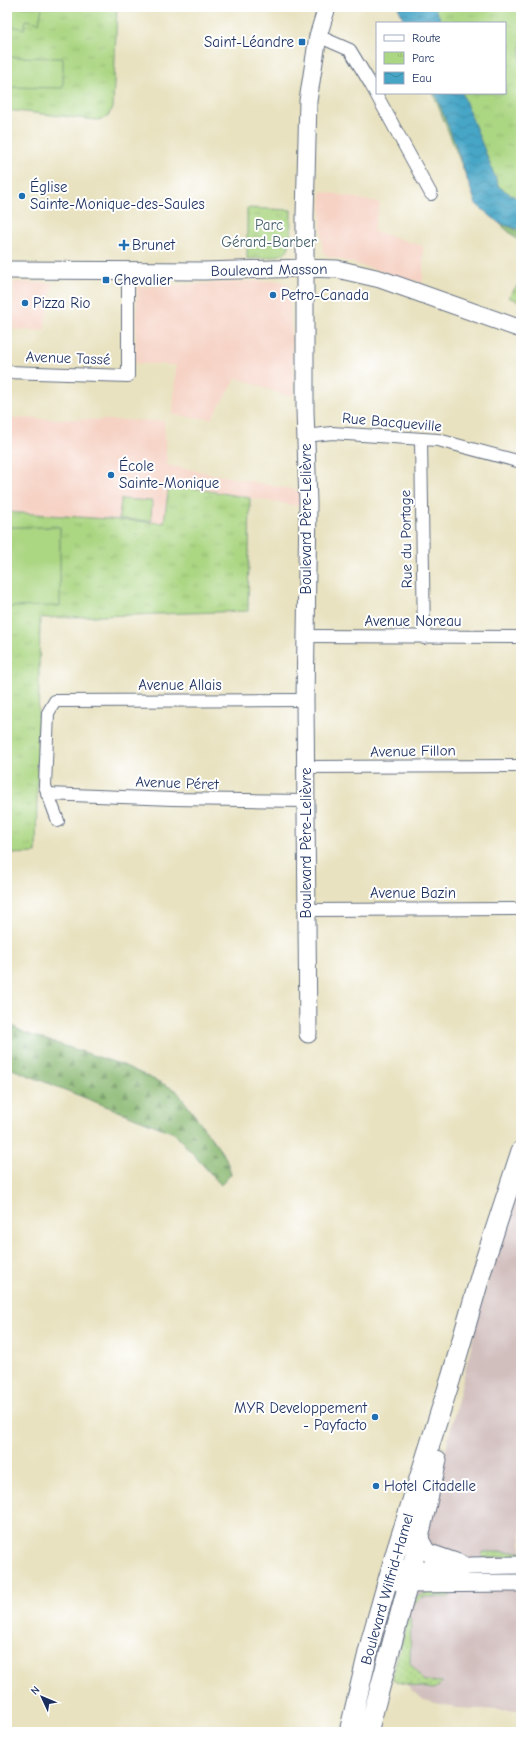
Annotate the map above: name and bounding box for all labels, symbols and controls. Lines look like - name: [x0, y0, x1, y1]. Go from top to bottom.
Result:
- legend: [376, 22, 506, 94]
- text: Route: [412, 31, 441, 45]
- place label: Saint-Léandre: [204, 33, 294, 51]
- marker: Saint-Léandre: [297, 37, 307, 47]
- text: Parc: [412, 51, 435, 65]
- text: Eau: [412, 71, 432, 85]
- place label: Église Sainte-Monique-des-Saules: [30, 177, 205, 213]
- marker: Église Sainte-Monique-des-Saules: [17, 191, 27, 201]
- park label: Parc Gérard-Barber: [221, 216, 317, 251]
- place label: Brunet: [132, 236, 176, 254]
- marker: Brunet: [119, 240, 129, 250]
- street label: Boulevard Masson: [210, 260, 328, 280]
- place label: Chevalier: [114, 271, 173, 289]
- marker: Chevalier: [101, 275, 111, 285]
- place label: Petro-Canada: [281, 286, 369, 304]
- marker: Petro-Canada: [268, 290, 278, 300]
- place label: Pizza Rio: [33, 294, 91, 312]
- marker: Pizza Rio: [20, 298, 30, 308]
- street label: Avenue Tassé: [25, 348, 111, 368]
- street label: Rue Bacqueville: [341, 409, 443, 435]
- street label: Boulevard Père-Lelièvre: [297, 443, 315, 594]
- place label: École Sainte-Monique: [119, 456, 220, 492]
- marker: École Sainte-Monique: [106, 470, 116, 480]
- street label: Rue du Portage: [396, 489, 416, 588]
- street label: Avenue Noreau: [364, 612, 462, 630]
- street label: Avenue Allais: [138, 676, 222, 694]
- street label: Avenue Fillon: [370, 741, 456, 761]
- street label: Boulevard Père-Lelièvre: [297, 767, 315, 918]
- street label: Avenue Péret: [135, 773, 220, 793]
- street label: Avenue Bazin: [370, 884, 456, 902]
- place label: MYR Developpement - Payfacto: [234, 1399, 368, 1434]
- marker: MYR Developpement - Payfacto: [370, 1412, 380, 1422]
- place label: Hotel Citadelle: [384, 1477, 477, 1495]
- marker: Hotel Citadelle: [371, 1481, 381, 1491]
- street label: Boulevard Wilfrid-Hamel: [357, 1511, 417, 1667]
- north arrow: [22, 1677, 62, 1717]
- text: N: [28, 1683, 42, 1698]

